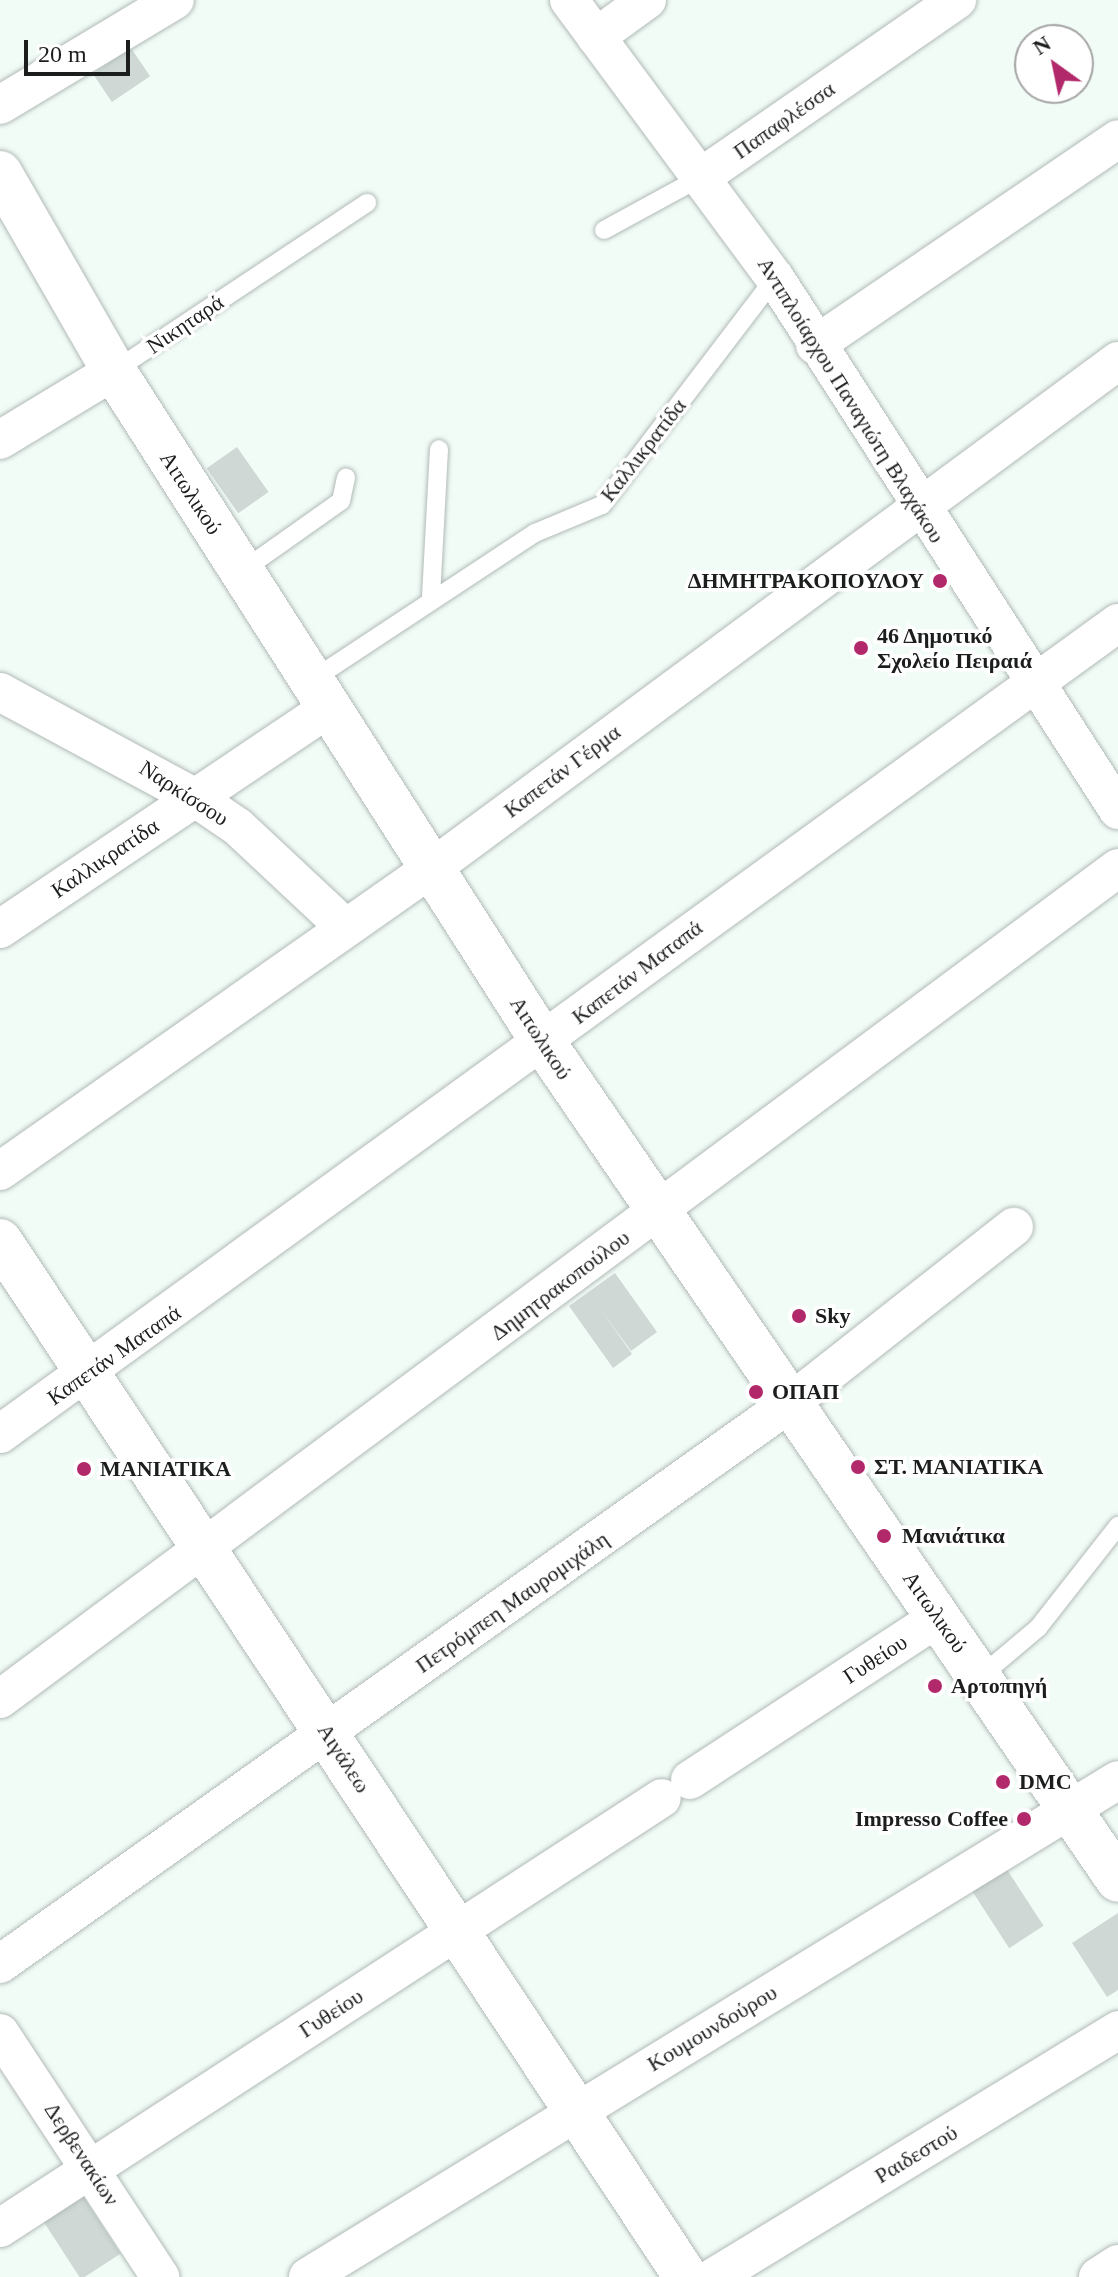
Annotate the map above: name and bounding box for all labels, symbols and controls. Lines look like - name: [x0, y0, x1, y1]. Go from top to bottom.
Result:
- scale bar: [28, 24, 134, 74]
- north arrow: [1014, 24, 1094, 104]
- text: N: [1028, 30, 1055, 60]
- text: 20 m: [38, 41, 87, 67]
- street label: Παπαφλέσσα: [728, 75, 840, 165]
- street label: Αντιπλοίαρχου Παναγιώτη Βλαχάκου: [752, 252, 950, 548]
- street label: Νικηταρά: [141, 289, 229, 359]
- street label: Καλλικρατίδα: [594, 393, 692, 507]
- street label: Αιτωλικού: [154, 446, 228, 540]
- place label: ΔΗΜΗΤΡΑΚΟΠΟΥΛΟΥ: [688, 568, 924, 594]
- marker: ΔΗΜΗΤΡΑΚΟΠΟΥΛΟΥ: [931, 572, 949, 590]
- place label: 46 Δημοτικό Σχολείο Πειραιά: [877, 622, 1032, 674]
- marker: 46 Δημοτικό Σχολείο Πειραιά: [852, 639, 870, 657]
- street label: Καπετάν Γέρμα: [499, 719, 625, 823]
- street label: Ναρκίσσου: [134, 754, 234, 832]
- street label: Καλλικρατίδα: [46, 812, 164, 904]
- street label: Καπετάν Ματαπά: [566, 914, 708, 1030]
- street label: Αιτωλικού: [504, 991, 578, 1085]
- street label: Δημητρακοπούλου: [485, 1224, 635, 1346]
- street label: Καπετάν Ματαπά: [42, 1299, 186, 1411]
- place label: Sky: [815, 1303, 850, 1329]
- marker: Sky: [790, 1307, 808, 1325]
- place label: ΟΠΑΠ: [772, 1379, 839, 1405]
- marker: ΟΠΑΠ: [747, 1383, 765, 1401]
- place label: ΣΤ. ΜΑΝΙΑΤΙΚΑ: [874, 1454, 1044, 1480]
- place label: ΜΑΝΙΑΤΙΚΑ: [100, 1456, 231, 1482]
- marker: ΣΤ. ΜΑΝΙΑΤΙΚΑ: [849, 1458, 867, 1476]
- marker: ΜΑΝΙΑΤΙΚΑ: [75, 1460, 93, 1478]
- place label: Μανιάτικα: [902, 1523, 1005, 1549]
- street label: Πετρόμπεη Μαυρομιχάλη: [410, 1525, 614, 1679]
- marker: Μανιάτικα: [873, 1525, 895, 1547]
- street label: Αιτωλικού: [897, 1566, 973, 1658]
- street label: Γυθείου: [838, 1629, 912, 1689]
- place label: Αρτοπηγή: [951, 1673, 1047, 1699]
- marker: Αρτοπηγή: [926, 1677, 944, 1695]
- street label: Αιγάλεω: [312, 1718, 376, 1798]
- place label: DMC: [1019, 1769, 1072, 1795]
- marker: DMC: [994, 1773, 1012, 1791]
- place label: Impresso Coffee: [855, 1806, 1008, 1832]
- marker: Impresso Coffee: [1015, 1810, 1033, 1828]
- street label: Κουμουνδούρου: [642, 1979, 782, 2077]
- street label: Γυθείου: [294, 1983, 368, 2043]
- street label: Δερβενακίων: [39, 2097, 125, 2211]
- street label: Ραιδεστού: [870, 2119, 962, 2189]

